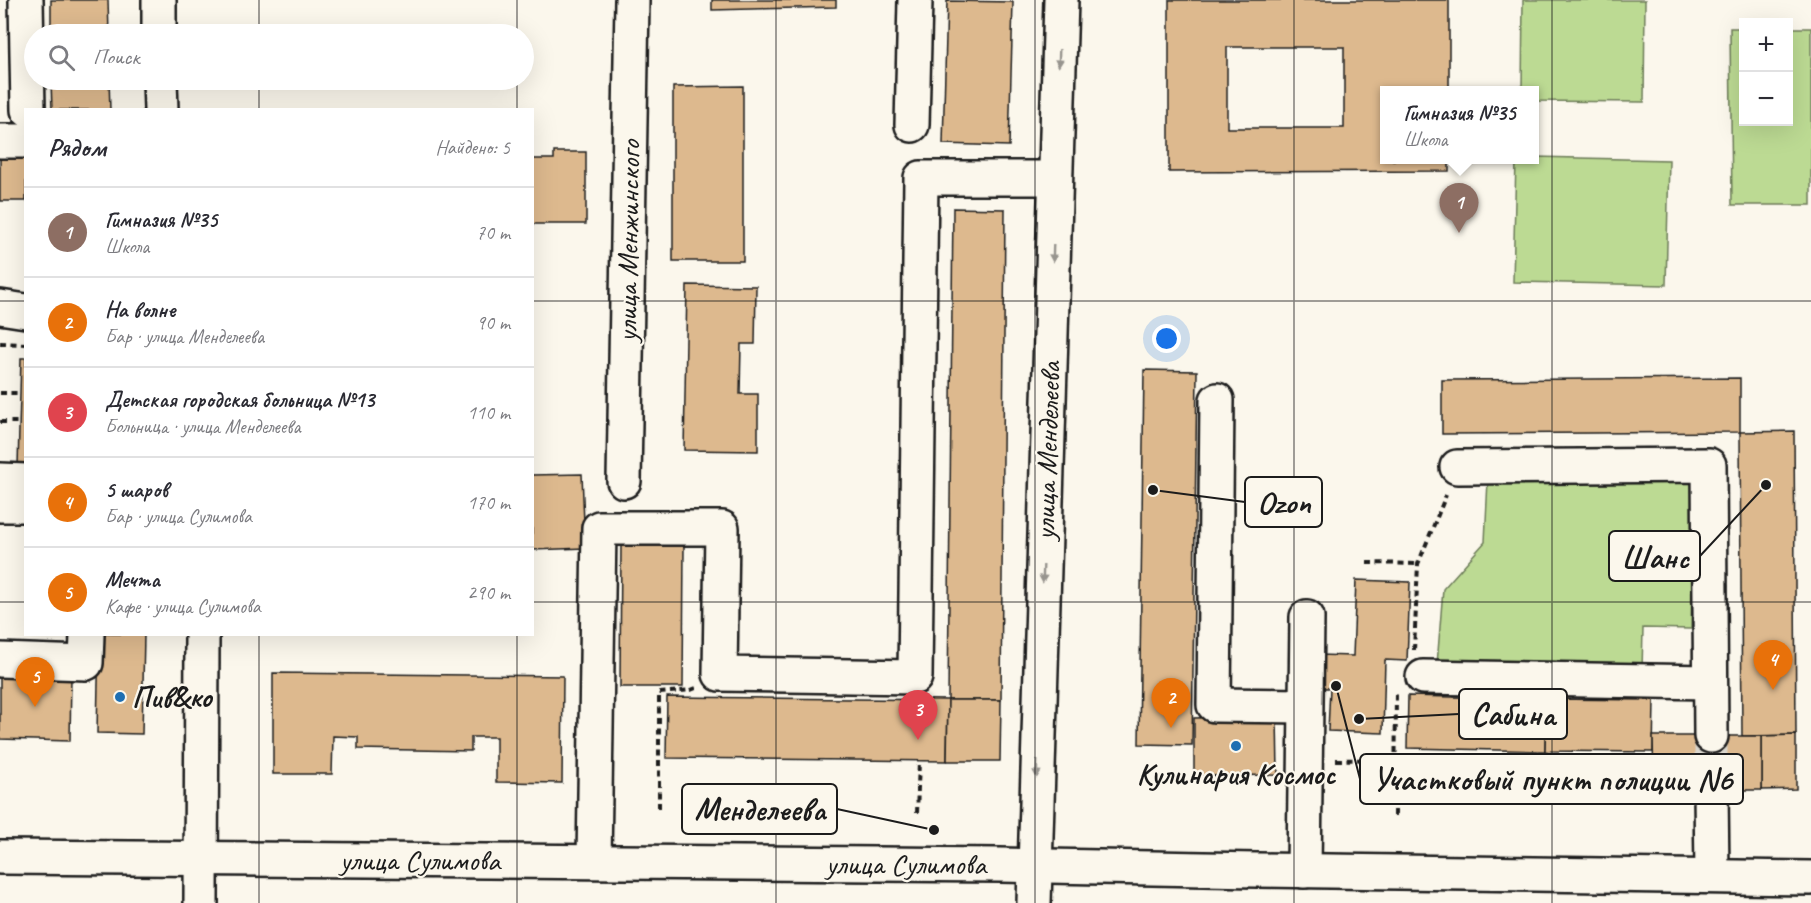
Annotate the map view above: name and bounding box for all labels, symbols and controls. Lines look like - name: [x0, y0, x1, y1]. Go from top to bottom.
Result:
- map controls: [1739, 18, 1793, 126]
- button: +: [1739, 18, 1793, 72]
- search box: [24, 24, 534, 90]
- icon: search: [45, 41, 78, 74]
- text: Поиск: [93, 43, 139, 71]
- one-way arrow: [1054, 49, 1064, 68]
- button: −: [1739, 72, 1793, 126]
- popup: [1380, 86, 1539, 164]
- text: Гимназия №35: [1403, 99, 1516, 127]
- text: Школа: [1403, 127, 1448, 152]
- text: Рядом: [48, 131, 106, 164]
- text: Найдено: 5: [435, 135, 510, 160]
- street label: улица Менжинского: [607, 138, 649, 344]
- pin: 1: [1440, 184, 1478, 233]
- text: Гимназия №35: [105, 206, 217, 234]
- text: 1: [63, 220, 72, 245]
- text: 70 m: [476, 220, 510, 245]
- text: Школа: [105, 234, 149, 259]
- one-way arrow: [1048, 244, 1058, 263]
- text: На волне: [105, 296, 176, 324]
- text: 2: [63, 310, 72, 335]
- text: 90 m: [476, 310, 510, 335]
- text: Бар · улица Менделеева: [105, 324, 264, 349]
- your location: [1152, 324, 1181, 353]
- street label: улица Менделеева: [1025, 359, 1069, 543]
- text: Детская городская больница №13: [105, 386, 374, 414]
- text: 3: [63, 400, 72, 425]
- text: 110 m: [467, 400, 510, 425]
- text: Больница · улица Менделеева: [105, 414, 300, 439]
- text: 5 шаров: [105, 476, 168, 504]
- callout: Ozon: [1245, 477, 1322, 527]
- text: Ozon: [1257, 482, 1312, 523]
- text: 4: [63, 490, 72, 515]
- text: 170 m: [467, 490, 510, 515]
- text: Бар · улица Сулимова: [105, 504, 252, 529]
- callout: Шанс: [1609, 531, 1700, 581]
- text: Шанс: [1621, 537, 1691, 578]
- one-way arrow: [1039, 565, 1048, 584]
- text: Мечта: [105, 566, 160, 594]
- text: 5: [63, 580, 72, 605]
- text: 290 m: [467, 580, 510, 605]
- text: Кафе · улица Сулимова: [105, 594, 261, 619]
- pin: 4: [1754, 640, 1792, 690]
- pin: 5: [15, 658, 54, 707]
- place label: Пив&ко: [132, 678, 214, 716]
- pin: 2: [1152, 678, 1190, 728]
- callout: Сабина: [1459, 689, 1567, 739]
- marker: Пив&ко: [113, 690, 127, 704]
- pin: 3: [898, 690, 938, 740]
- text: Сабина: [1471, 694, 1558, 735]
- marker: Кулинария Космос: [1229, 739, 1243, 753]
- callout: Участковый пункт полиции N6: [1360, 754, 1743, 804]
- place label: Кулинария Космос: [1137, 755, 1336, 793]
- text: Участковый пункт полиции N6: [1372, 759, 1734, 800]
- one-way arrow: [1033, 760, 1042, 779]
- callout: Менделеева: [682, 784, 837, 834]
- text: Менделеева: [694, 789, 827, 830]
- street label: улица Сулимова: [338, 841, 502, 879]
- street label: улица Сулимова: [824, 845, 988, 883]

